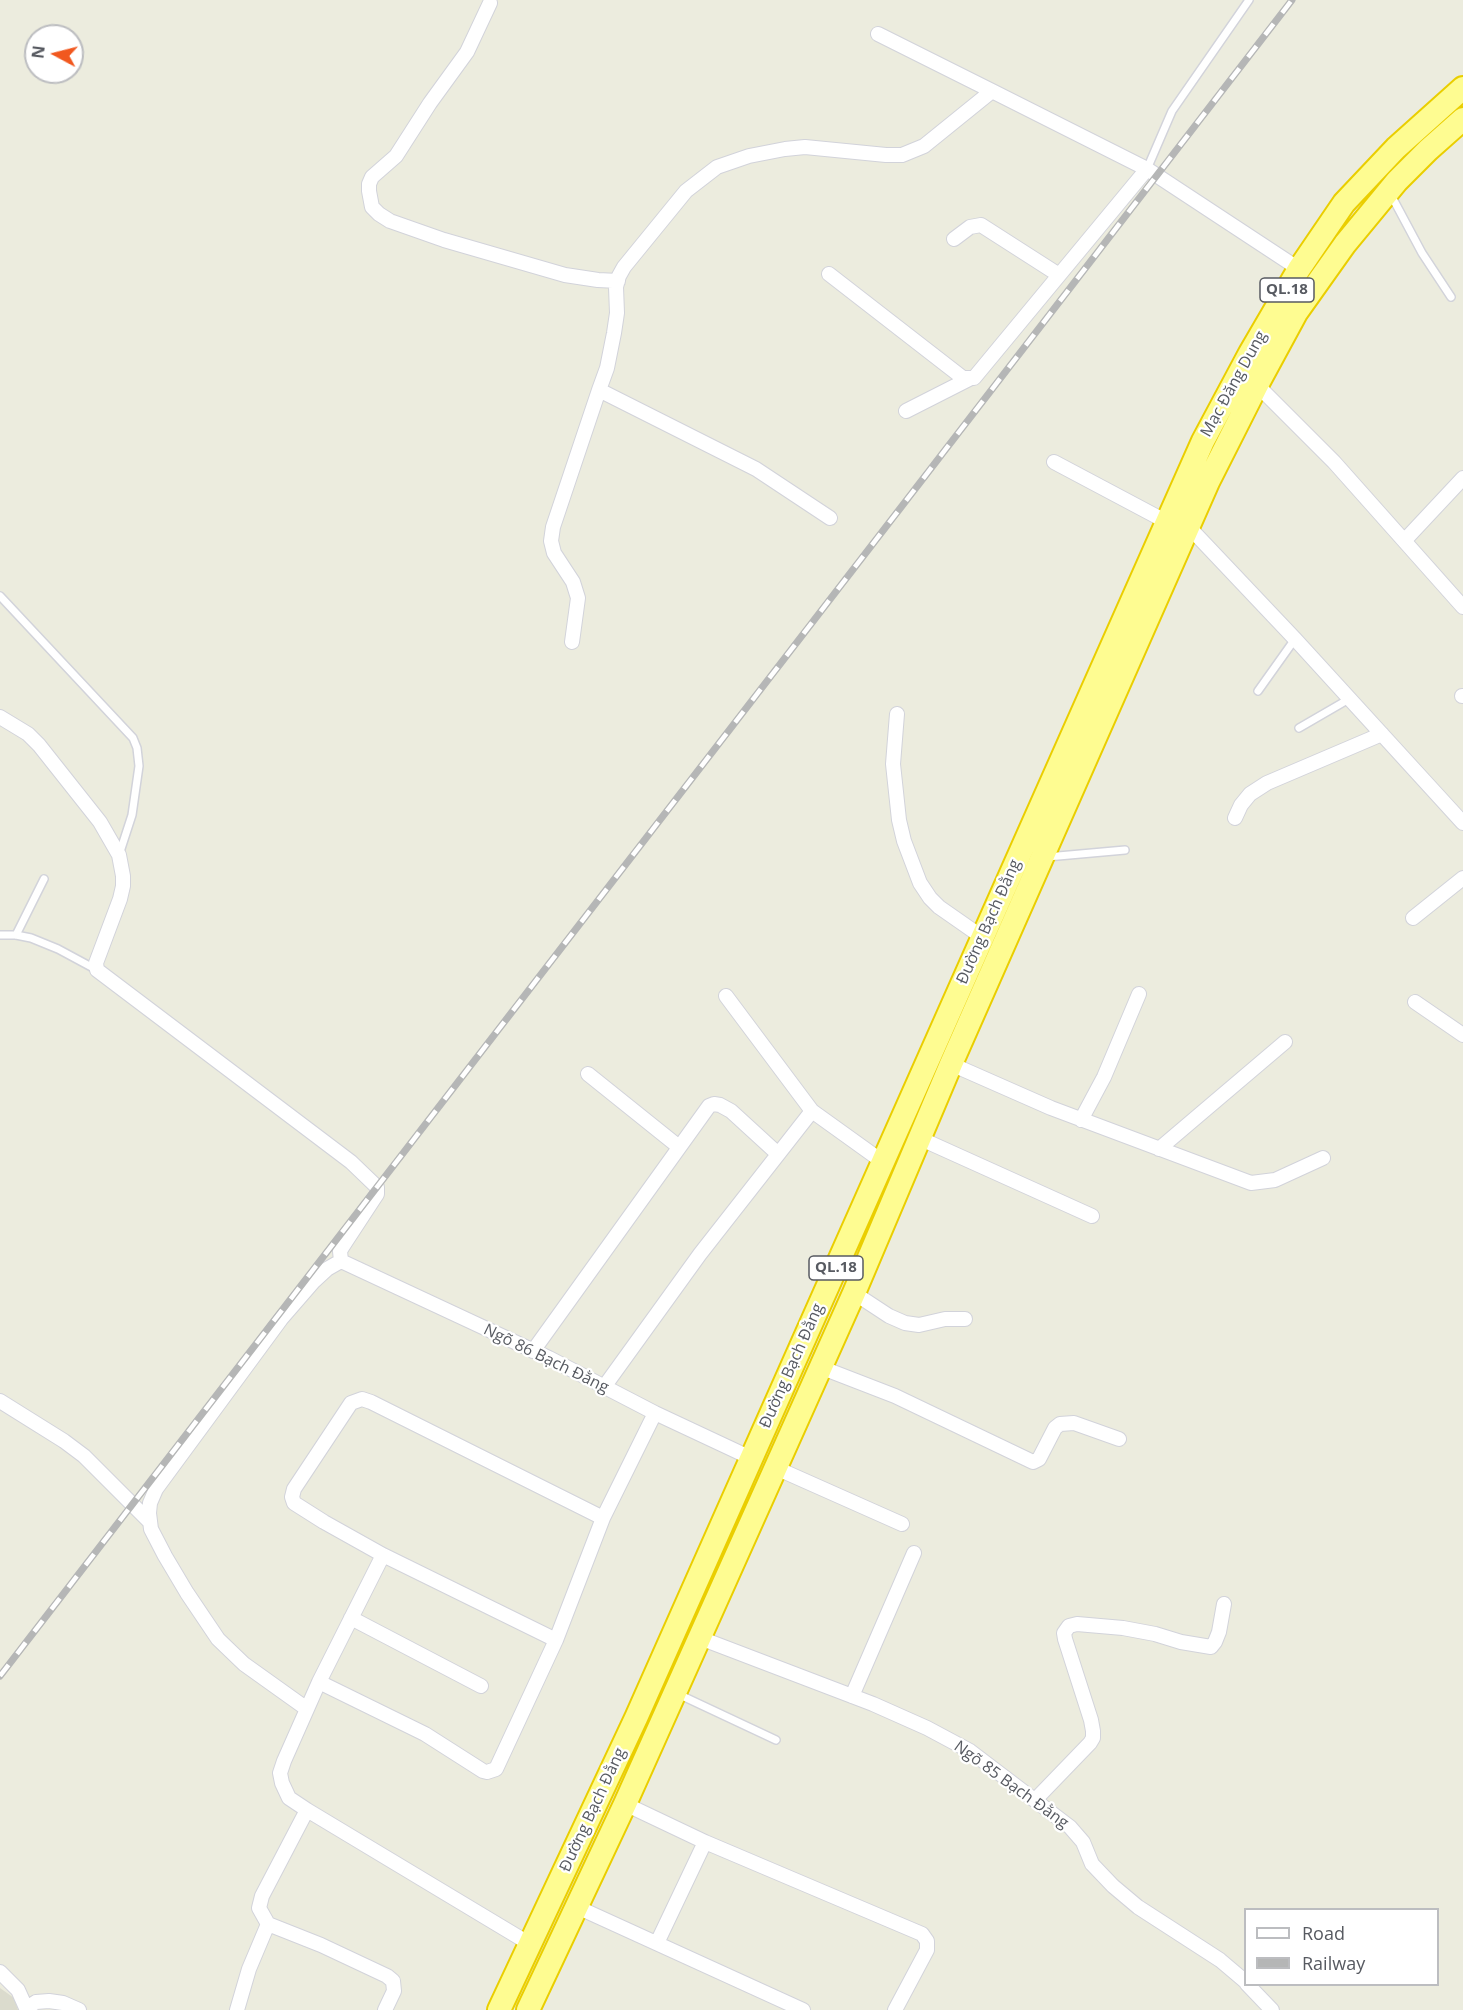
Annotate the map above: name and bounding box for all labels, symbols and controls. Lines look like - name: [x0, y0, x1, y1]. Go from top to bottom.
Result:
- north arrow: [24, 24, 84, 84]
- text: N: [26, 44, 50, 60]
- road number: QL.18: [1260, 278, 1314, 302]
- street label: Mạc Đăng Dung: [1197, 328, 1271, 440]
- street label: Đường Bạch Đằng: [953, 857, 1025, 987]
- road number: QL.18: [809, 1256, 863, 1280]
- street label: Đường Bạch Đằng: [756, 1301, 828, 1431]
- street label: Ngõ 86 Bạch Đằng: [480, 1320, 612, 1398]
- street label: Ngõ 85 Bạch Đằng: [950, 1737, 1072, 1833]
- street label: Đường Bạch Đằng: [556, 1745, 630, 1875]
- legend: [1244, 1908, 1439, 1986]
- text: Road: [1302, 1921, 1345, 1945]
- text: Railway: [1302, 1951, 1365, 1975]

